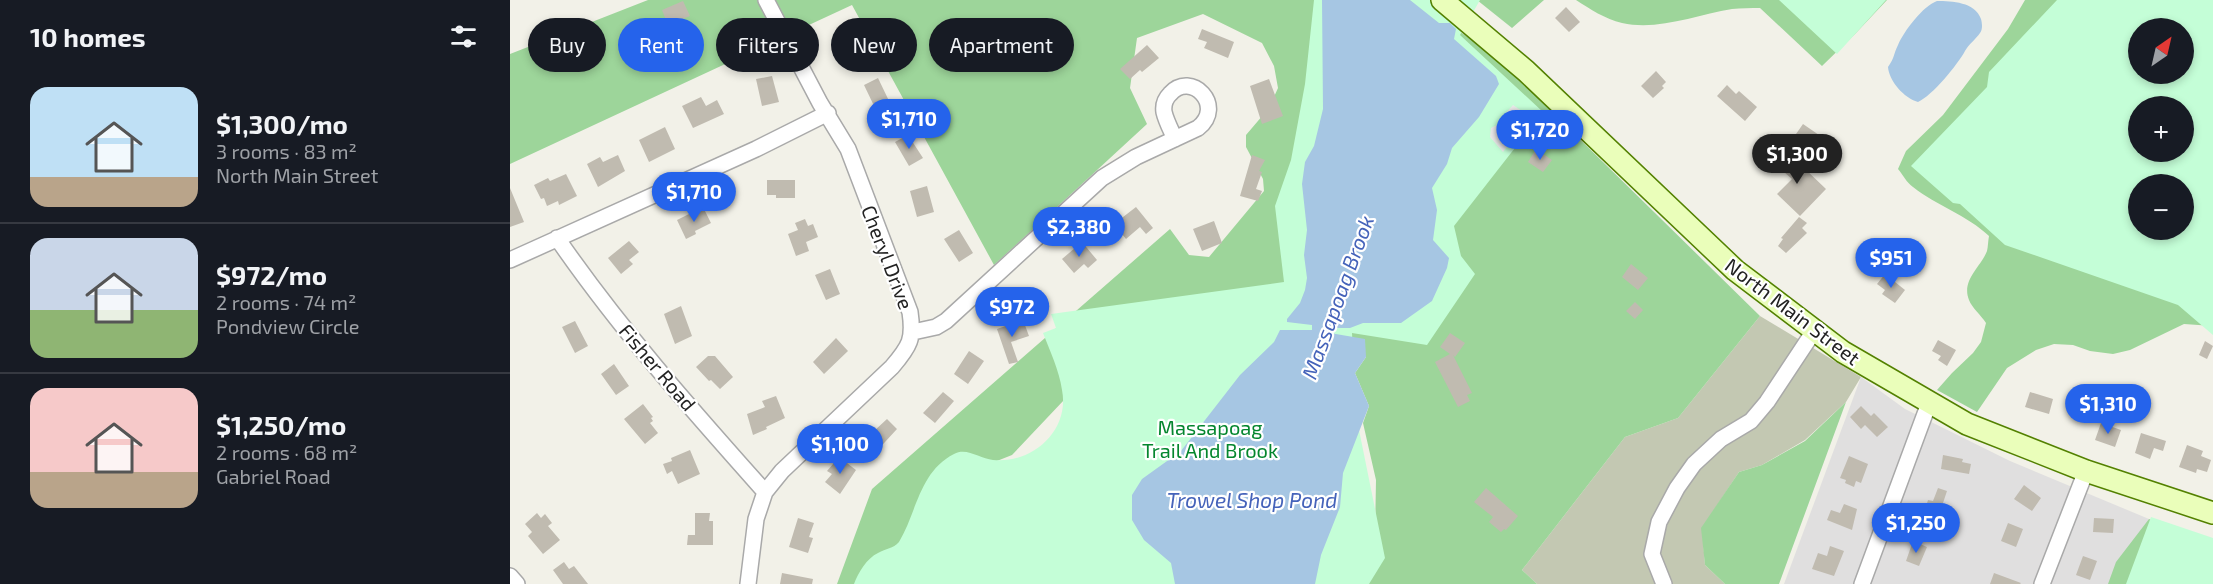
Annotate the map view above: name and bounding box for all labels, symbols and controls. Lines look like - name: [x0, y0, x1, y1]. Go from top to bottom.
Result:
- chip: Buy: [528, 18, 606, 72]
- chip: Rent: [618, 18, 704, 72]
- chip: Filters: [716, 18, 819, 72]
- chip: New: [831, 18, 917, 72]
- chip: Apartment: [929, 18, 1074, 72]
- north arrow: [2128, 18, 2194, 84]
- map controls: [2128, 18, 2194, 240]
- icon: filters: [447, 20, 480, 53]
- text: 10 homes: [30, 21, 146, 52]
- button: +: [2128, 96, 2194, 162]
- pin: $1,710: [860, 99, 958, 150]
- text: $1,710: [881, 106, 937, 130]
- text: $1,300/mo: [216, 108, 348, 139]
- pin: $1,720: [1491, 110, 1589, 161]
- icon: home: [78, 111, 150, 183]
- text: $1,720: [1510, 117, 1570, 141]
- pin: $1,300: [1748, 134, 1846, 185]
- text: 3 rooms · 83 m²: [216, 139, 357, 163]
- text: $1,300: [1766, 141, 1828, 165]
- text: North Main Street: [216, 163, 378, 187]
- pin: $1,710: [645, 172, 743, 223]
- button: −: [2128, 174, 2194, 240]
- text: $1,710: [666, 179, 722, 203]
- street label: Cheryl Drive: [857, 201, 919, 313]
- pin: $2,380: [1030, 207, 1128, 258]
- water label: Massapoag Brook: [1296, 212, 1378, 382]
- text: $2,380: [1047, 214, 1111, 238]
- pin: $951: [1855, 238, 1927, 289]
- text: $951: [1869, 245, 1913, 269]
- street label: North Main Street: [1721, 253, 1865, 370]
- text: $972/mo: [216, 259, 327, 290]
- icon: home: [78, 262, 150, 334]
- pin: $972: [976, 287, 1048, 338]
- text: 2 rooms · 74 m²: [216, 290, 356, 314]
- text: $972: [989, 294, 1035, 318]
- text: Pondview Circle: [216, 314, 360, 338]
- street label: Fisher Road: [615, 319, 701, 415]
- pin: $1,310: [2059, 384, 2157, 435]
- text: $1,310: [2079, 391, 2137, 415]
- text: $1,250/mo: [216, 409, 346, 440]
- icon: home: [78, 412, 150, 484]
- park label: Massapoag Trail And Brook: [1142, 415, 1278, 462]
- pin: $1,100: [791, 424, 889, 475]
- text: $1,100: [811, 431, 869, 455]
- text: 2 rooms · 68 m²: [216, 440, 357, 464]
- text: Gabriel Road: [216, 464, 331, 488]
- water label: Trowel Shop Pond: [1167, 487, 1337, 512]
- pin: $1,250: [1867, 503, 1965, 554]
- text: $1,250: [1886, 510, 1946, 534]

